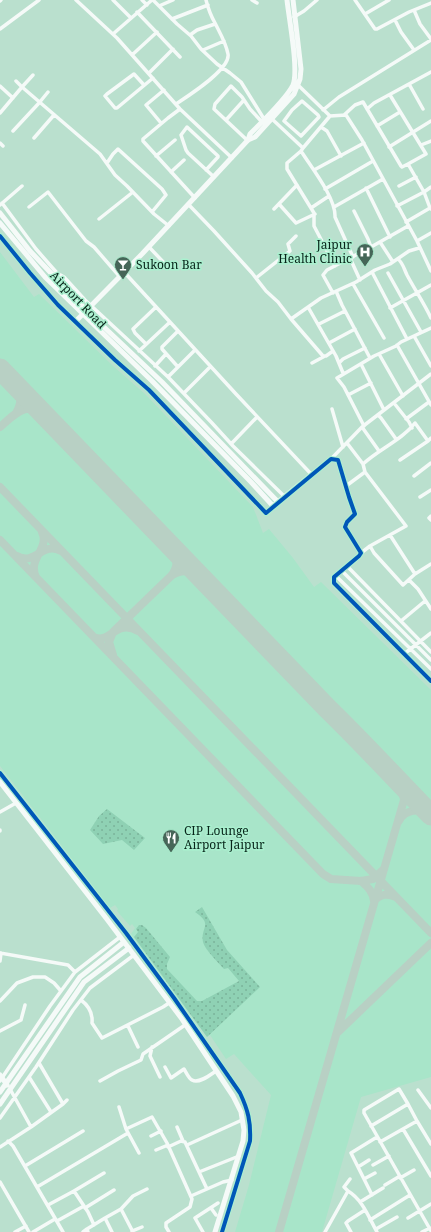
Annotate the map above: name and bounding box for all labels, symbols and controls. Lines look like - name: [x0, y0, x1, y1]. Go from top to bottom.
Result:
- place label: Jaipur Health Clinic: [278, 236, 352, 267]
- hospital icon: Jaipur Health Clinic: [355, 242, 375, 267]
- bar icon: Sukoon Bar: [113, 255, 133, 280]
- place label: Sukoon Bar: [136, 256, 202, 273]
- street label: Airport Road: [46, 267, 111, 333]
- place label: CIP Lounge Airport Jaipur: [184, 822, 265, 853]
- restaurant icon: CIP Lounge Airport Jaipur: [161, 828, 181, 853]

